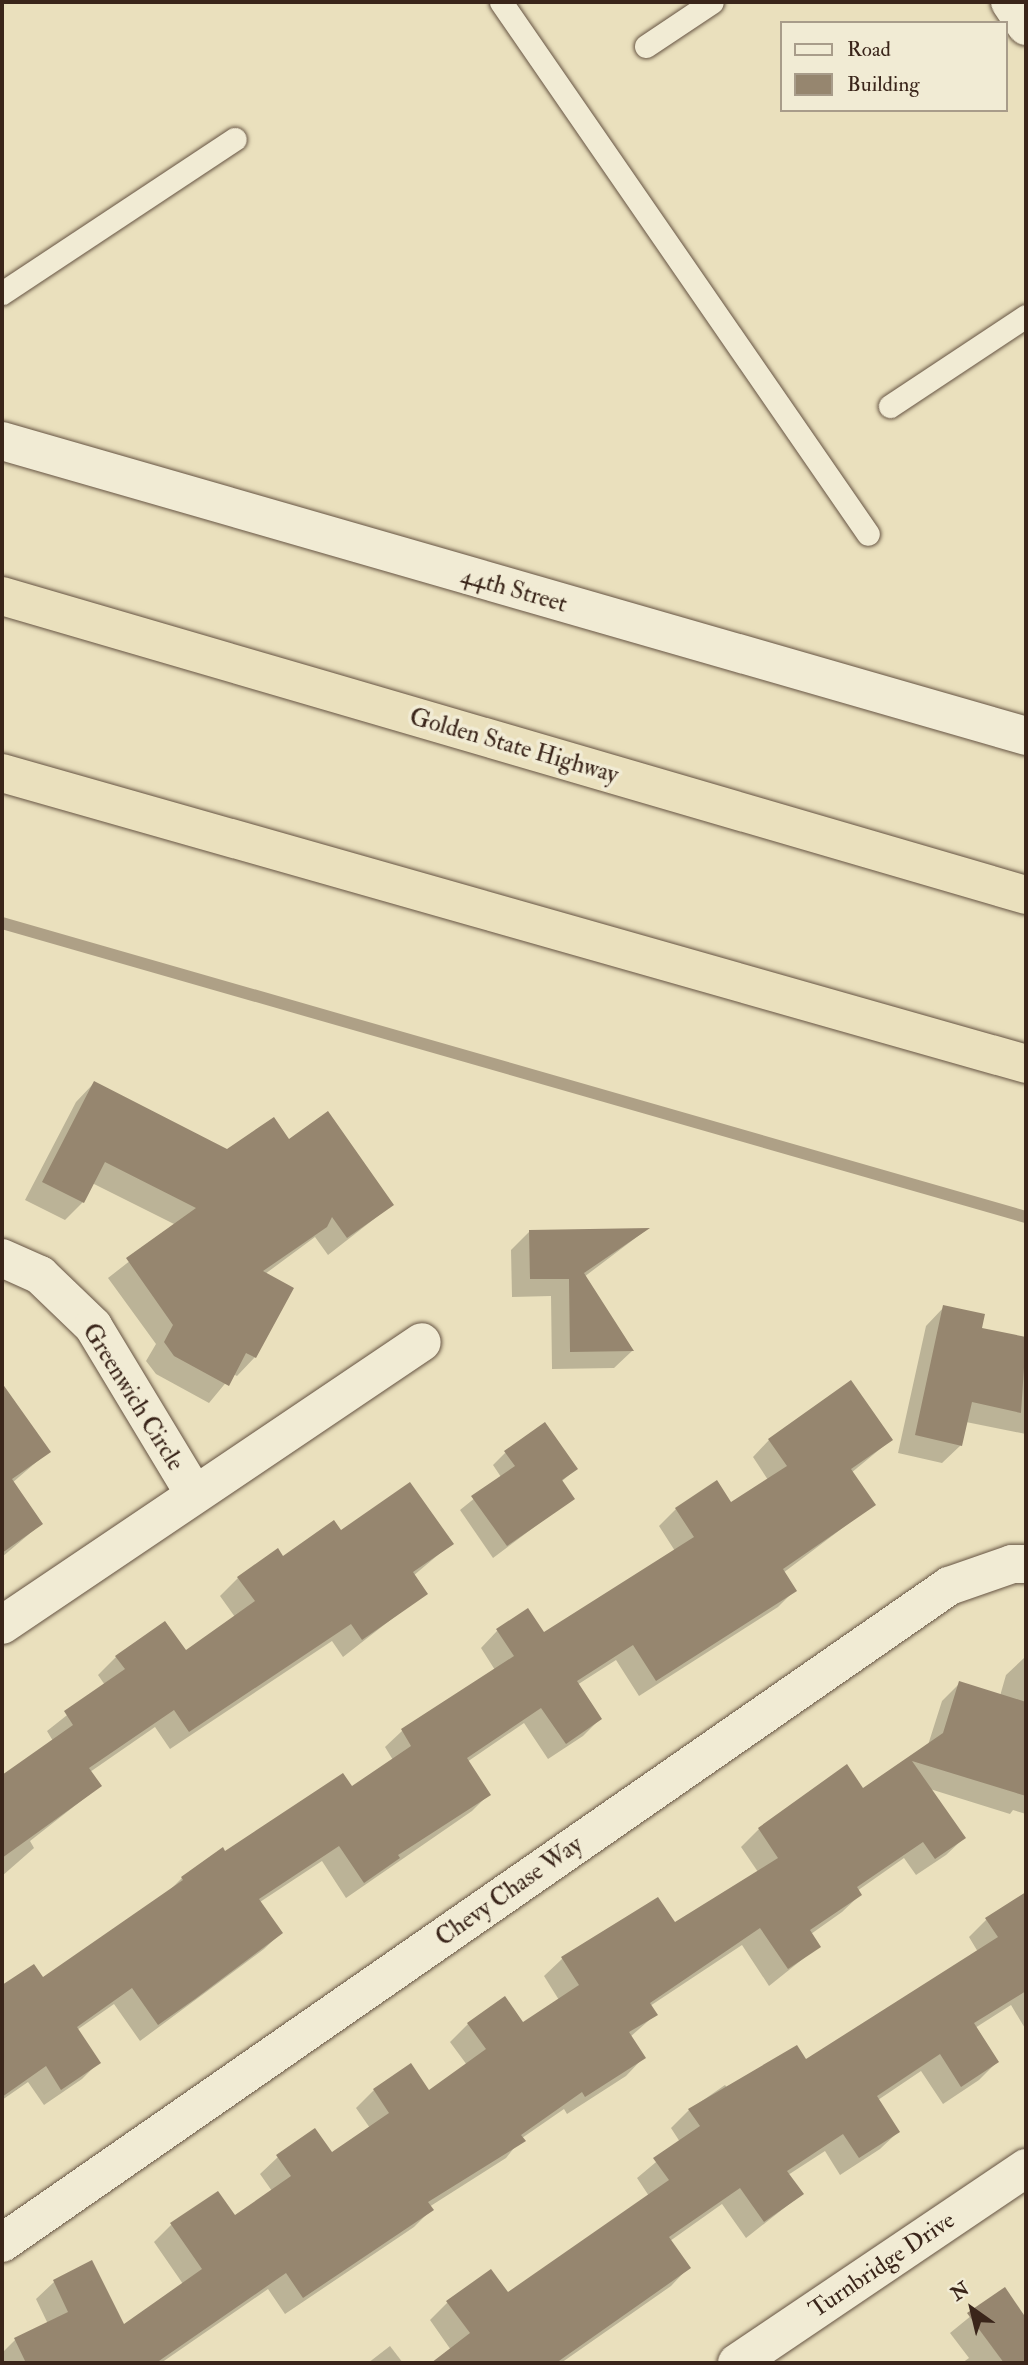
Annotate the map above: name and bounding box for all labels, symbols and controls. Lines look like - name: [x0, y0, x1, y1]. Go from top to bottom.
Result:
- legend: [780, 21, 1007, 112]
- text: Road: [847, 36, 891, 63]
- text: Building: [847, 71, 920, 98]
- street label: 44th Street: [458, 561, 570, 619]
- street label: Golden State Highway: [406, 702, 622, 790]
- street label: Greenwich Circle: [76, 1318, 190, 1476]
- street label: Chevy Chase Way: [430, 1830, 588, 1952]
- street label: Turnbridge Drive: [804, 2206, 960, 2324]
- north arrow: [937, 2274, 1007, 2344]
- text: N: [946, 2277, 974, 2306]

